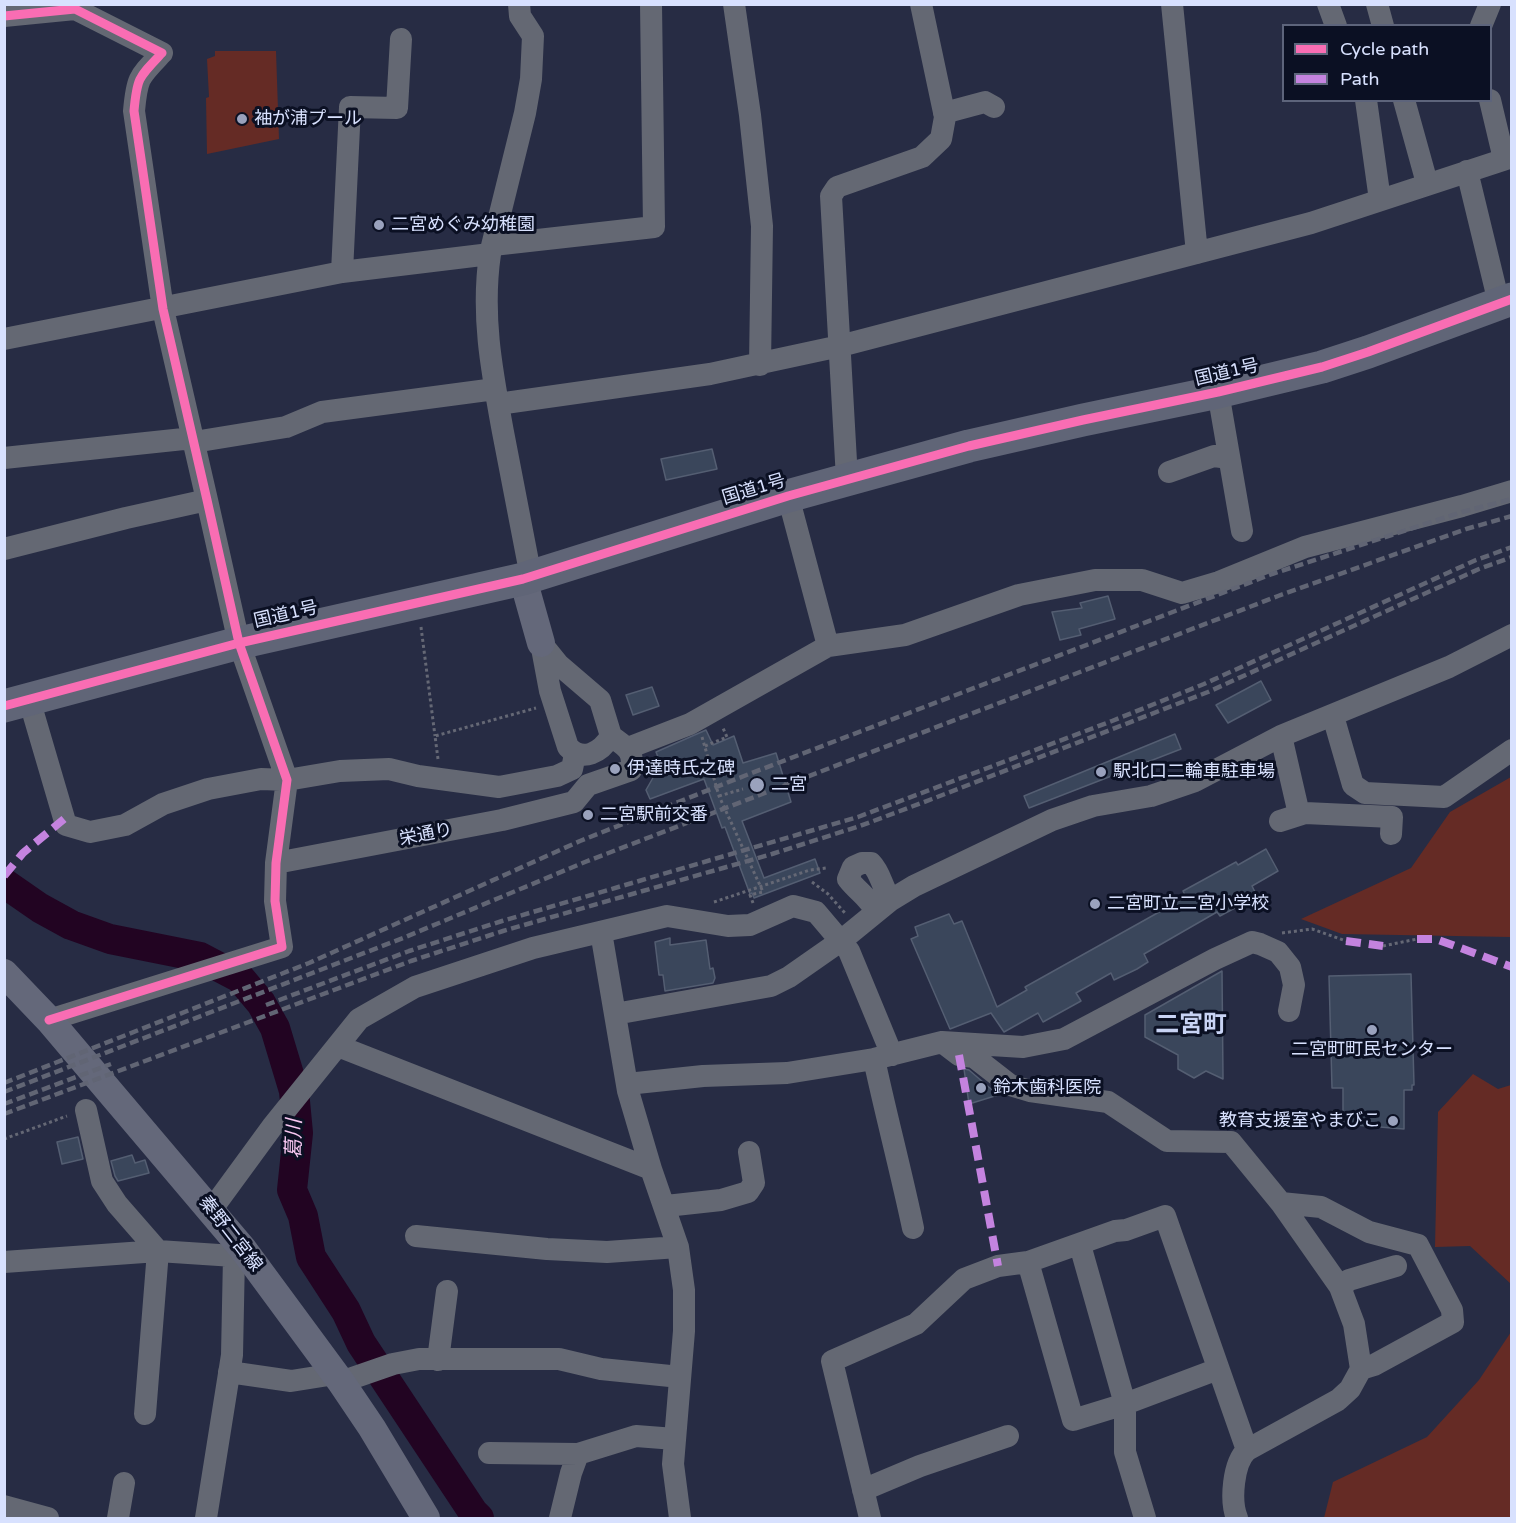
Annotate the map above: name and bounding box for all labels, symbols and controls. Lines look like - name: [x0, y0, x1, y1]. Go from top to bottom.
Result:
- legend: [1282, 24, 1492, 102]
- text: Cycle path: [1340, 38, 1429, 60]
- text: Path: [1340, 68, 1379, 90]
- place label: 袖が浦プール: [254, 108, 362, 130]
- marker: 袖が浦プール: [235, 112, 249, 126]
- place label: 二宮めぐみ幼稚園: [391, 214, 535, 236]
- marker: 二宮めぐみ幼稚園: [372, 218, 386, 232]
- street label: 国道1号: [1193, 355, 1261, 391]
- street label: 国道1号: [720, 470, 788, 510]
- street label: 国道1号: [252, 597, 320, 633]
- place label: 伊達時氏之碑: [627, 758, 735, 780]
- place label: 駅北口二輪車駐車場: [1113, 761, 1275, 783]
- marker: 伊達時氏之碑: [608, 762, 622, 776]
- marker: 駅北口二輪車駐車場: [1094, 765, 1108, 779]
- place label: 二宮: [771, 774, 807, 796]
- marker: 二宮: [748, 776, 766, 794]
- place label: 二宮駅前交番: [600, 804, 708, 826]
- marker: 二宮駅前交番: [581, 808, 595, 822]
- street label: 栄通り: [397, 819, 455, 851]
- place label: 二宮町立二宮小学校: [1107, 893, 1269, 915]
- marker: 二宮町立二宮小学校: [1088, 897, 1102, 911]
- district label: 二宮町: [1155, 1012, 1227, 1040]
- marker: 二宮町町民センター: [1365, 1023, 1379, 1037]
- place label: 二宮町町民センター: [1291, 1039, 1453, 1061]
- place label: 鈴木歯科医院: [993, 1077, 1101, 1099]
- marker: 鈴木歯科医院: [974, 1081, 988, 1095]
- place label: 教育支援室やまびこ: [1219, 1110, 1381, 1132]
- marker: 教育支援室やまびこ: [1386, 1114, 1400, 1128]
- water label: 葛川: [283, 1119, 307, 1159]
- street label: 秦野二宮線: [194, 1192, 266, 1276]

